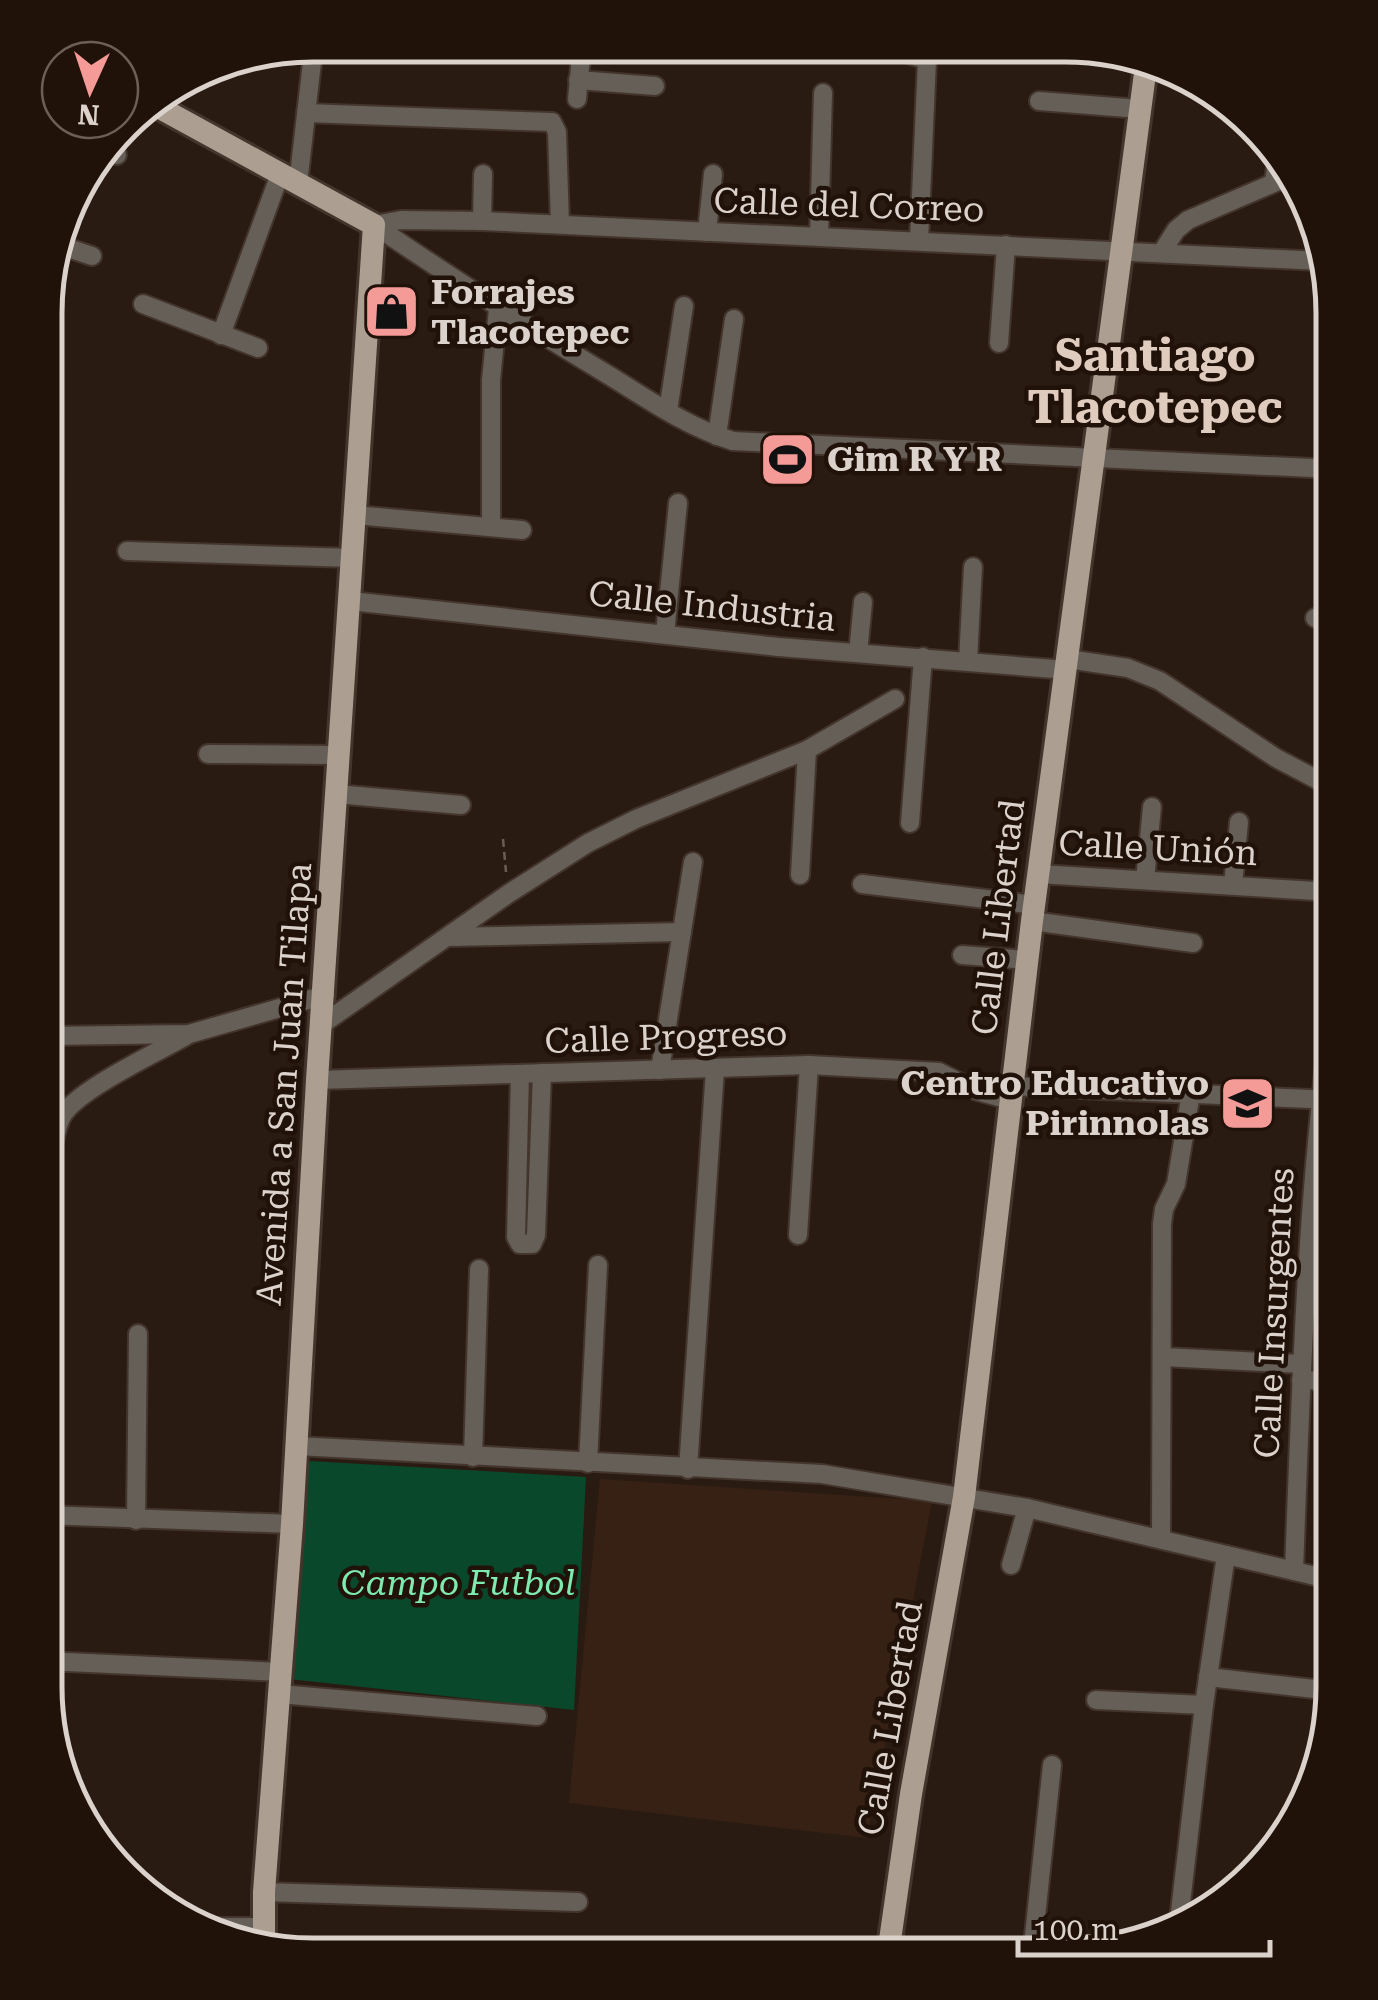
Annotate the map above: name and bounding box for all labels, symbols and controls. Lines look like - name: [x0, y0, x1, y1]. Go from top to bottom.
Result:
- north arrow: [40, 40, 140, 140]
- text: N: [77, 97, 100, 132]
- street label: Calle del Correo: [713, 180, 985, 231]
- place label: Forrajes Tlacotepec: [431, 272, 630, 353]
- shop icon: Forrajes Tlacotepec: [362, 282, 422, 342]
- district label: Santiago Tlacotepec: [1027, 329, 1283, 434]
- sports icon: Gim R Y R: [758, 429, 818, 489]
- place label: Gim R Y R: [827, 439, 1002, 480]
- street label: Calle Industria: [587, 573, 837, 640]
- street label: Calle Libertad: [964, 797, 1033, 1037]
- street label: Calle Unión: [1058, 823, 1258, 874]
- street label: Avenida a San Juan Tilapa: [249, 861, 320, 1307]
- street label: Calle Progreso: [544, 1013, 788, 1062]
- place label: Centro Educativo Pirinnolas: [900, 1063, 1209, 1144]
- school or university icon: Centro Educativo Pirinnolas: [1218, 1073, 1278, 1133]
- street label: Calle Insurgentes: [1246, 1167, 1303, 1459]
- park label: Campo Futbol: [341, 1563, 575, 1604]
- street label: Calle Libertad: [850, 1598, 931, 1838]
- scale bar: [1018, 1895, 1270, 1957]
- text: 100 m: [1033, 1912, 1118, 1947]

